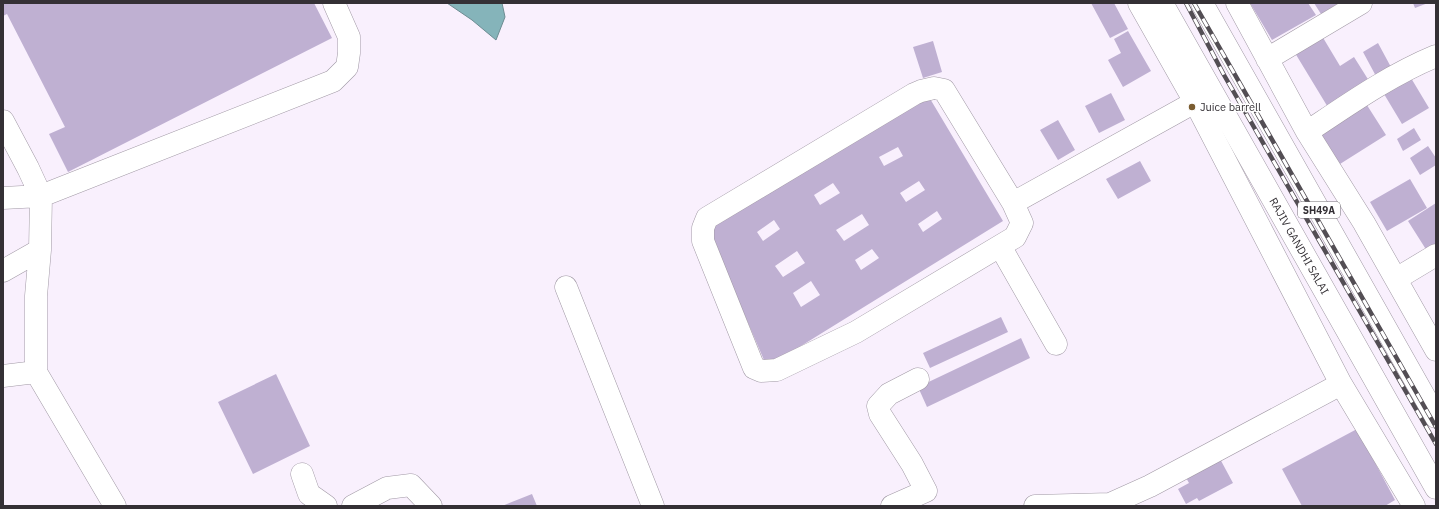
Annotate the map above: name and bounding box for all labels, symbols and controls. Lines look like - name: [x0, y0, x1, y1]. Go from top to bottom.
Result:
- place label: Juice barrell: [1200, 100, 1261, 114]
- marker: Juice barrell: [1187, 102, 1197, 112]
- street label: RAJIV GANDHI SALAI: [1266, 195, 1332, 297]
- road number: SH49A: [1298, 202, 1340, 218]

